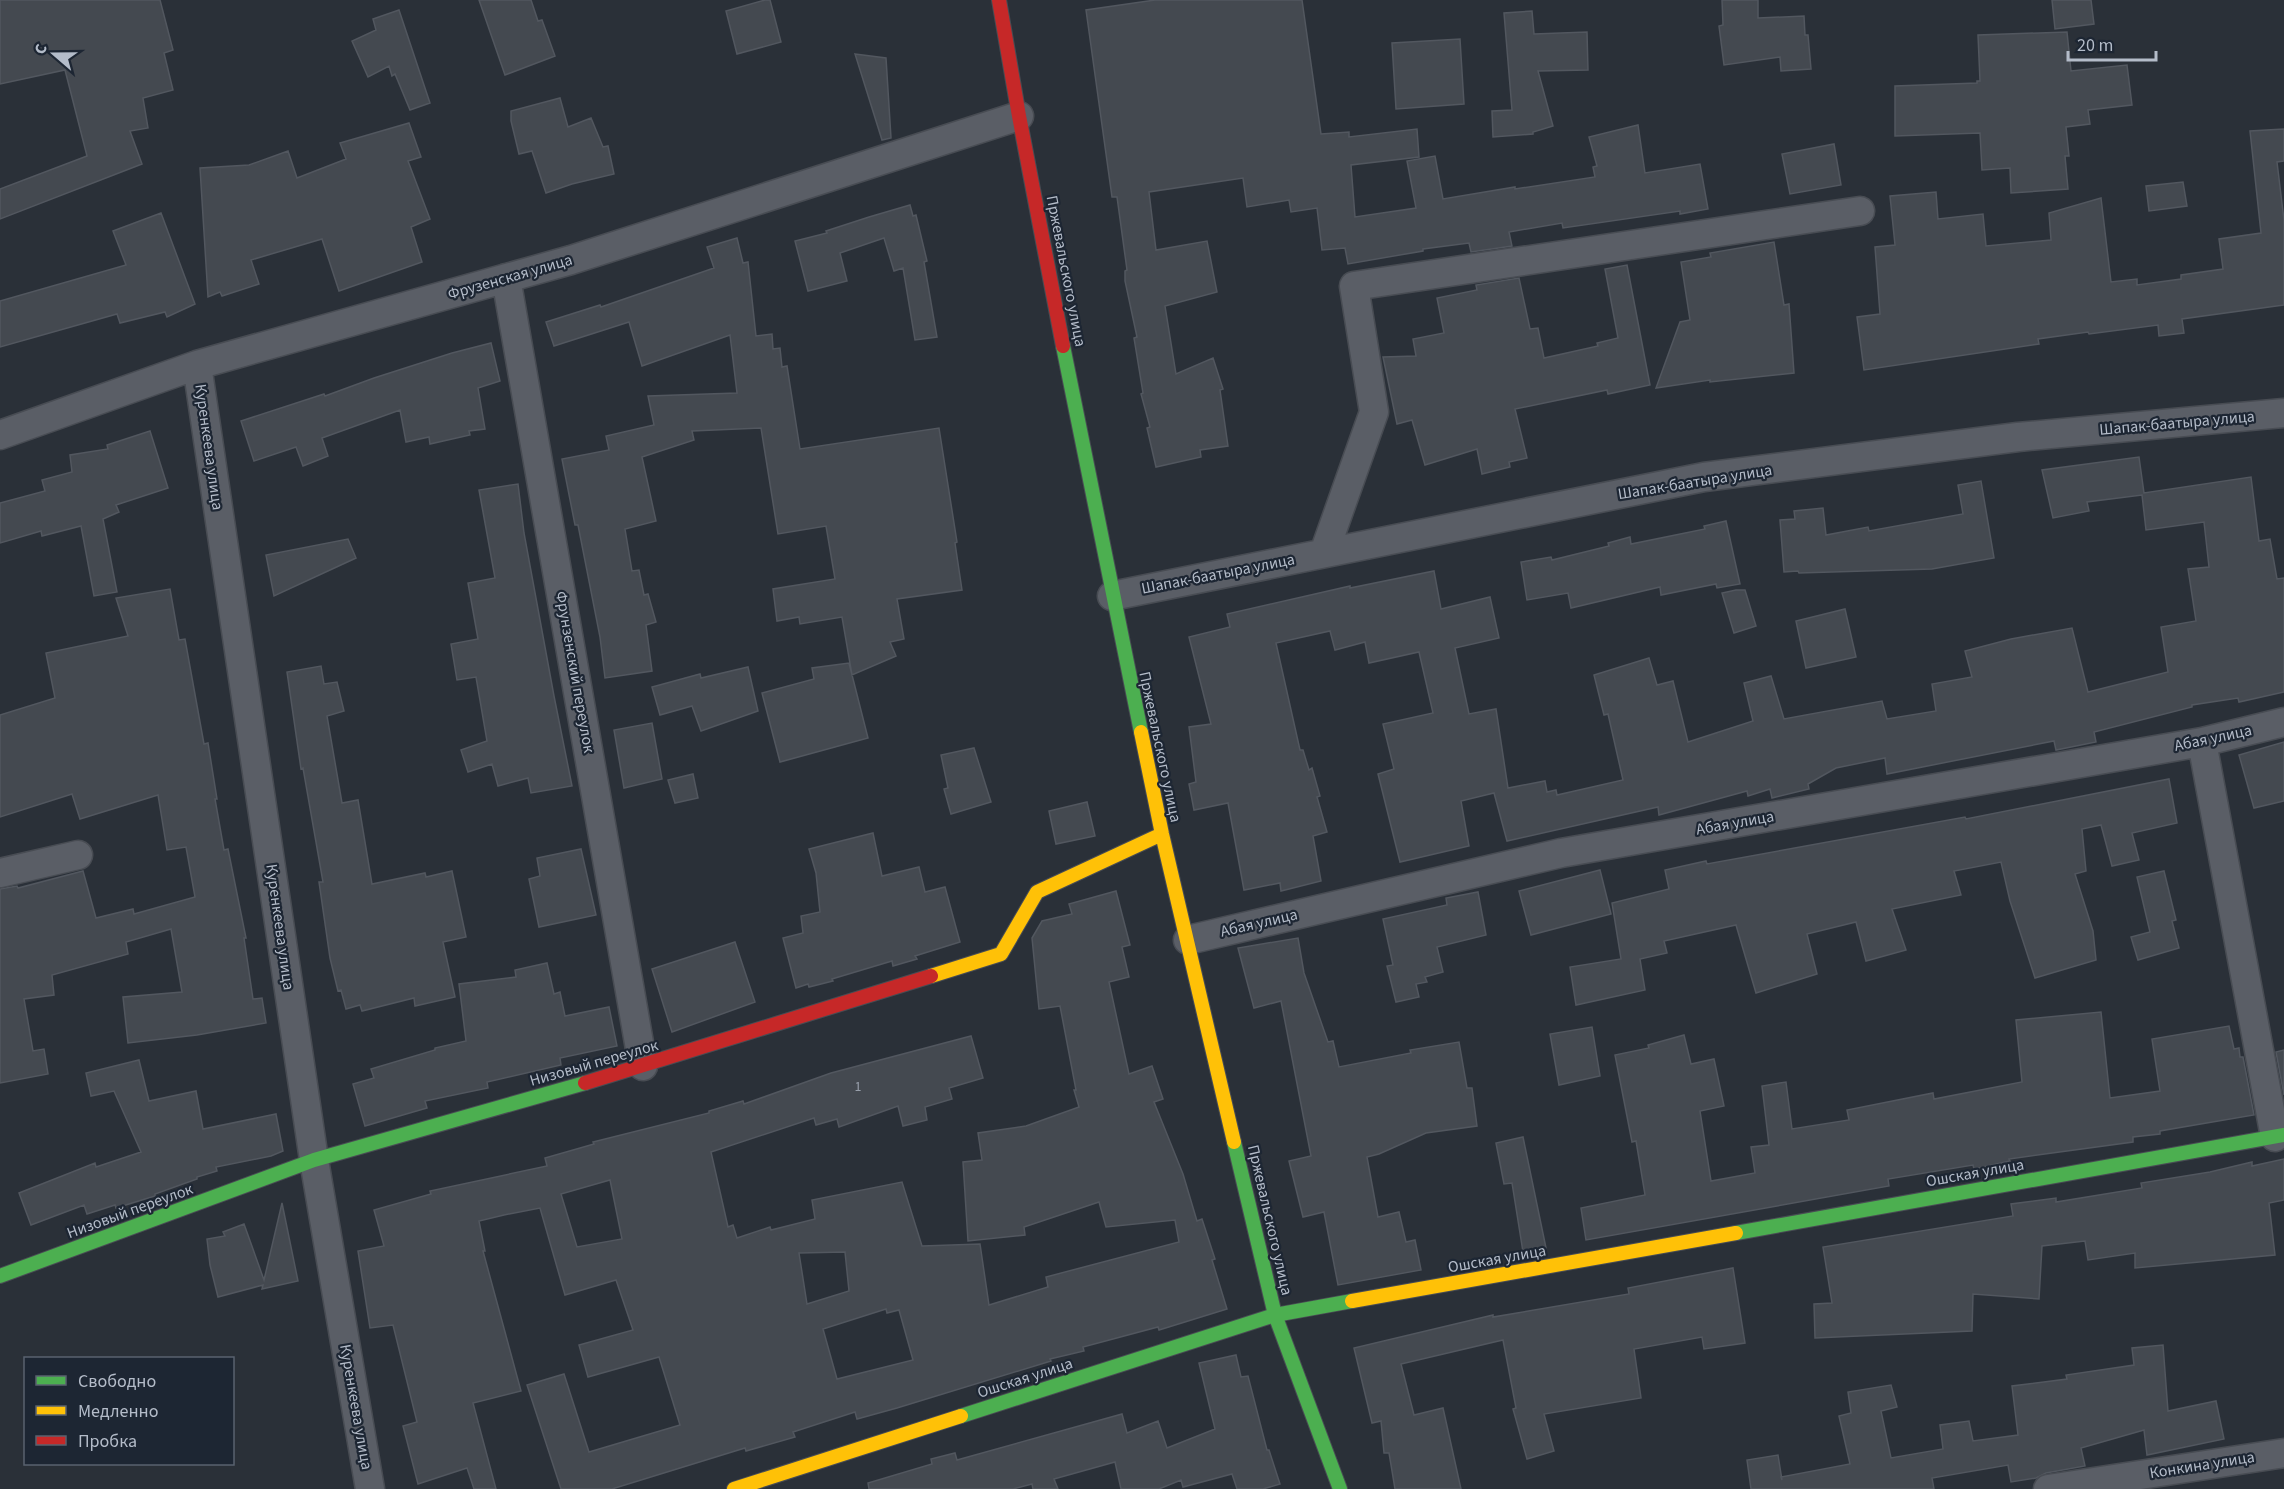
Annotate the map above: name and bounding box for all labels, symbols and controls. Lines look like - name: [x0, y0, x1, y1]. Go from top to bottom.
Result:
- north arrow: [24, 24, 84, 84]
- scale bar: [2068, 24, 2156, 62]
- text: 20 m: [2077, 33, 2113, 58]
- text: С: [29, 41, 53, 57]
- street label: Пржевальского улица: [1041, 193, 1091, 349]
- street label: Фрузенская улица: [445, 249, 575, 305]
- street label: Куренкеева улица: [189, 383, 229, 511]
- street label: Шапак-баатыра улица: [2098, 405, 2256, 441]
- street label: Шапак-баатыра улица: [1616, 459, 1774, 505]
- street label: Шапак-баатыра улица: [1139, 548, 1297, 600]
- street label: Фрунзенский переулок: [550, 589, 600, 755]
- street label: Пржевальского улица: [1133, 670, 1187, 824]
- street label: Абая улица: [2172, 719, 2254, 757]
- street label: Абая улица: [1694, 805, 1776, 841]
- street label: Куренкеева улица: [260, 863, 300, 991]
- street label: Абая улица: [1218, 903, 1300, 943]
- street label: Низовый переулок: [527, 1034, 661, 1092]
- house number: 1: [855, 1077, 862, 1097]
- street label: Пржевальского улица: [1242, 1143, 1298, 1297]
- street label: Ошская улица: [1924, 1154, 2026, 1192]
- street label: Низовый переулок: [64, 1178, 196, 1244]
- street label: Ошская улица: [1446, 1240, 1548, 1278]
- street label: Куренкеева улица: [334, 1342, 378, 1472]
- street label: Ошская улица: [974, 1352, 1076, 1404]
- legend: [24, 1357, 234, 1465]
- text: Свободно: [78, 1369, 156, 1394]
- text: Медленно: [78, 1399, 158, 1424]
- text: Пробка: [78, 1429, 137, 1454]
- street label: Конкина улица: [2148, 1446, 2256, 1484]

